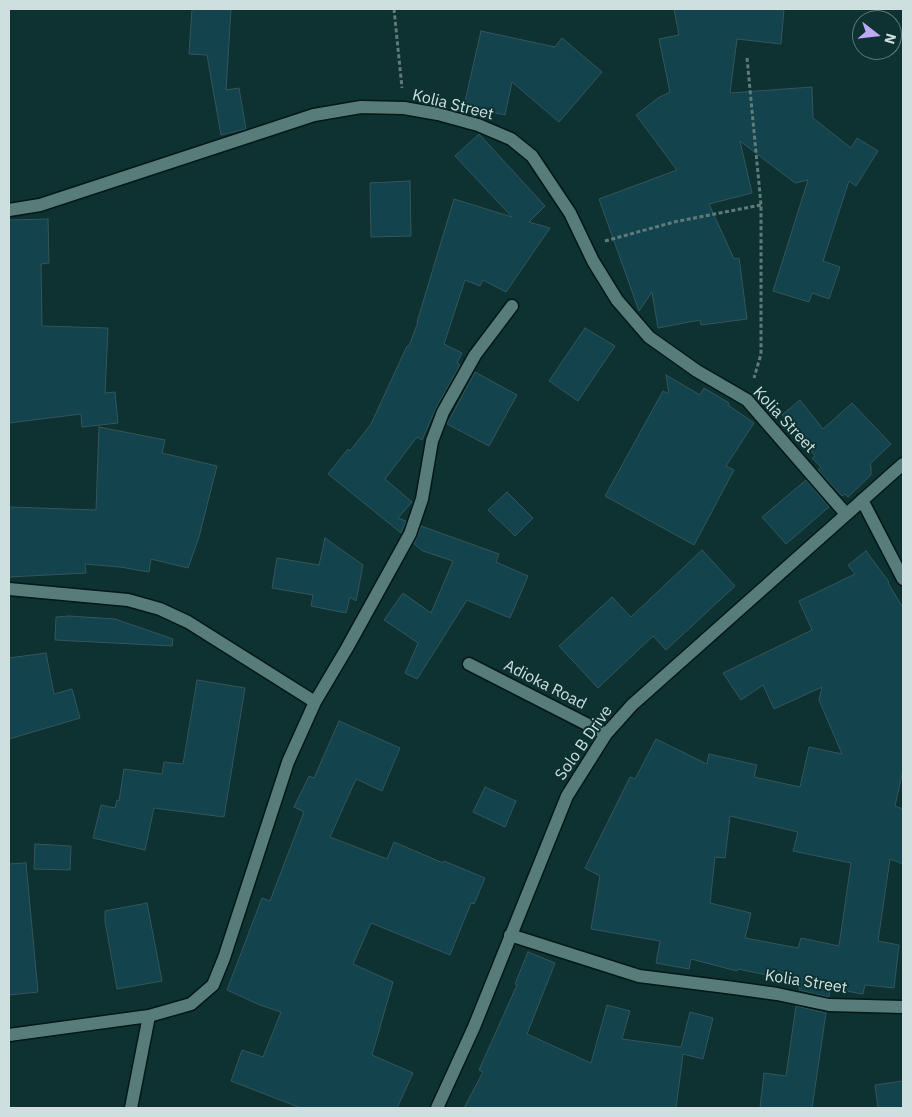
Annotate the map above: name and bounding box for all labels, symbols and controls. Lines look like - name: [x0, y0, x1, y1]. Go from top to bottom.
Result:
- north arrow: [852, 10, 902, 60]
- text: N: [880, 31, 901, 46]
- street label: Kolia Street: [410, 86, 496, 124]
- street label: Kolia Street: [749, 383, 819, 457]
- street label: Adioka Road: [501, 656, 589, 714]
- street label: Solo B Drive: [551, 702, 617, 784]
- street label: Kolia Street: [763, 966, 849, 998]

